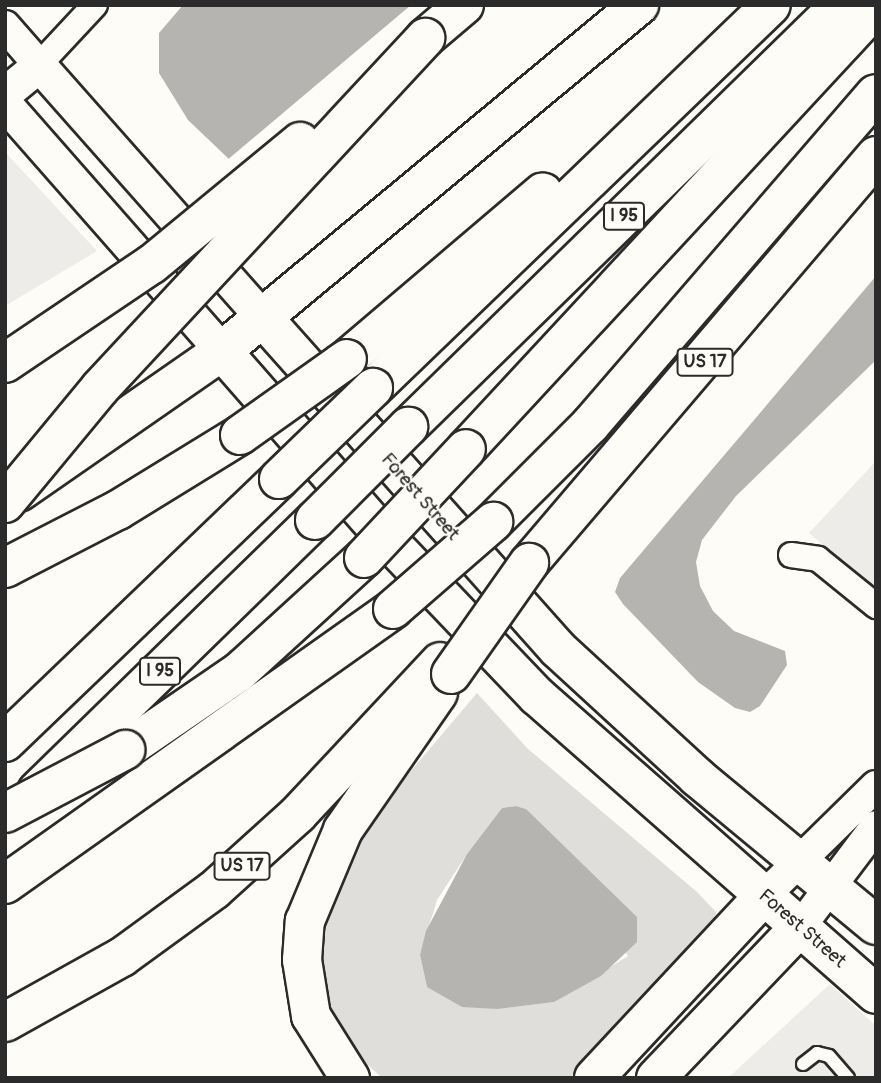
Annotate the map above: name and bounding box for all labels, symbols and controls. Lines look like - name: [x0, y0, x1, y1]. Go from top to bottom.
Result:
- road number: I 95: [601, 202, 647, 230]
- road number: US 17: [675, 348, 735, 376]
- street label: Forest Street: [376, 449, 464, 545]
- road number: I 95: [137, 656, 183, 686]
- road number: US 17: [212, 852, 272, 880]
- street label: Forest Street: [754, 885, 850, 973]

